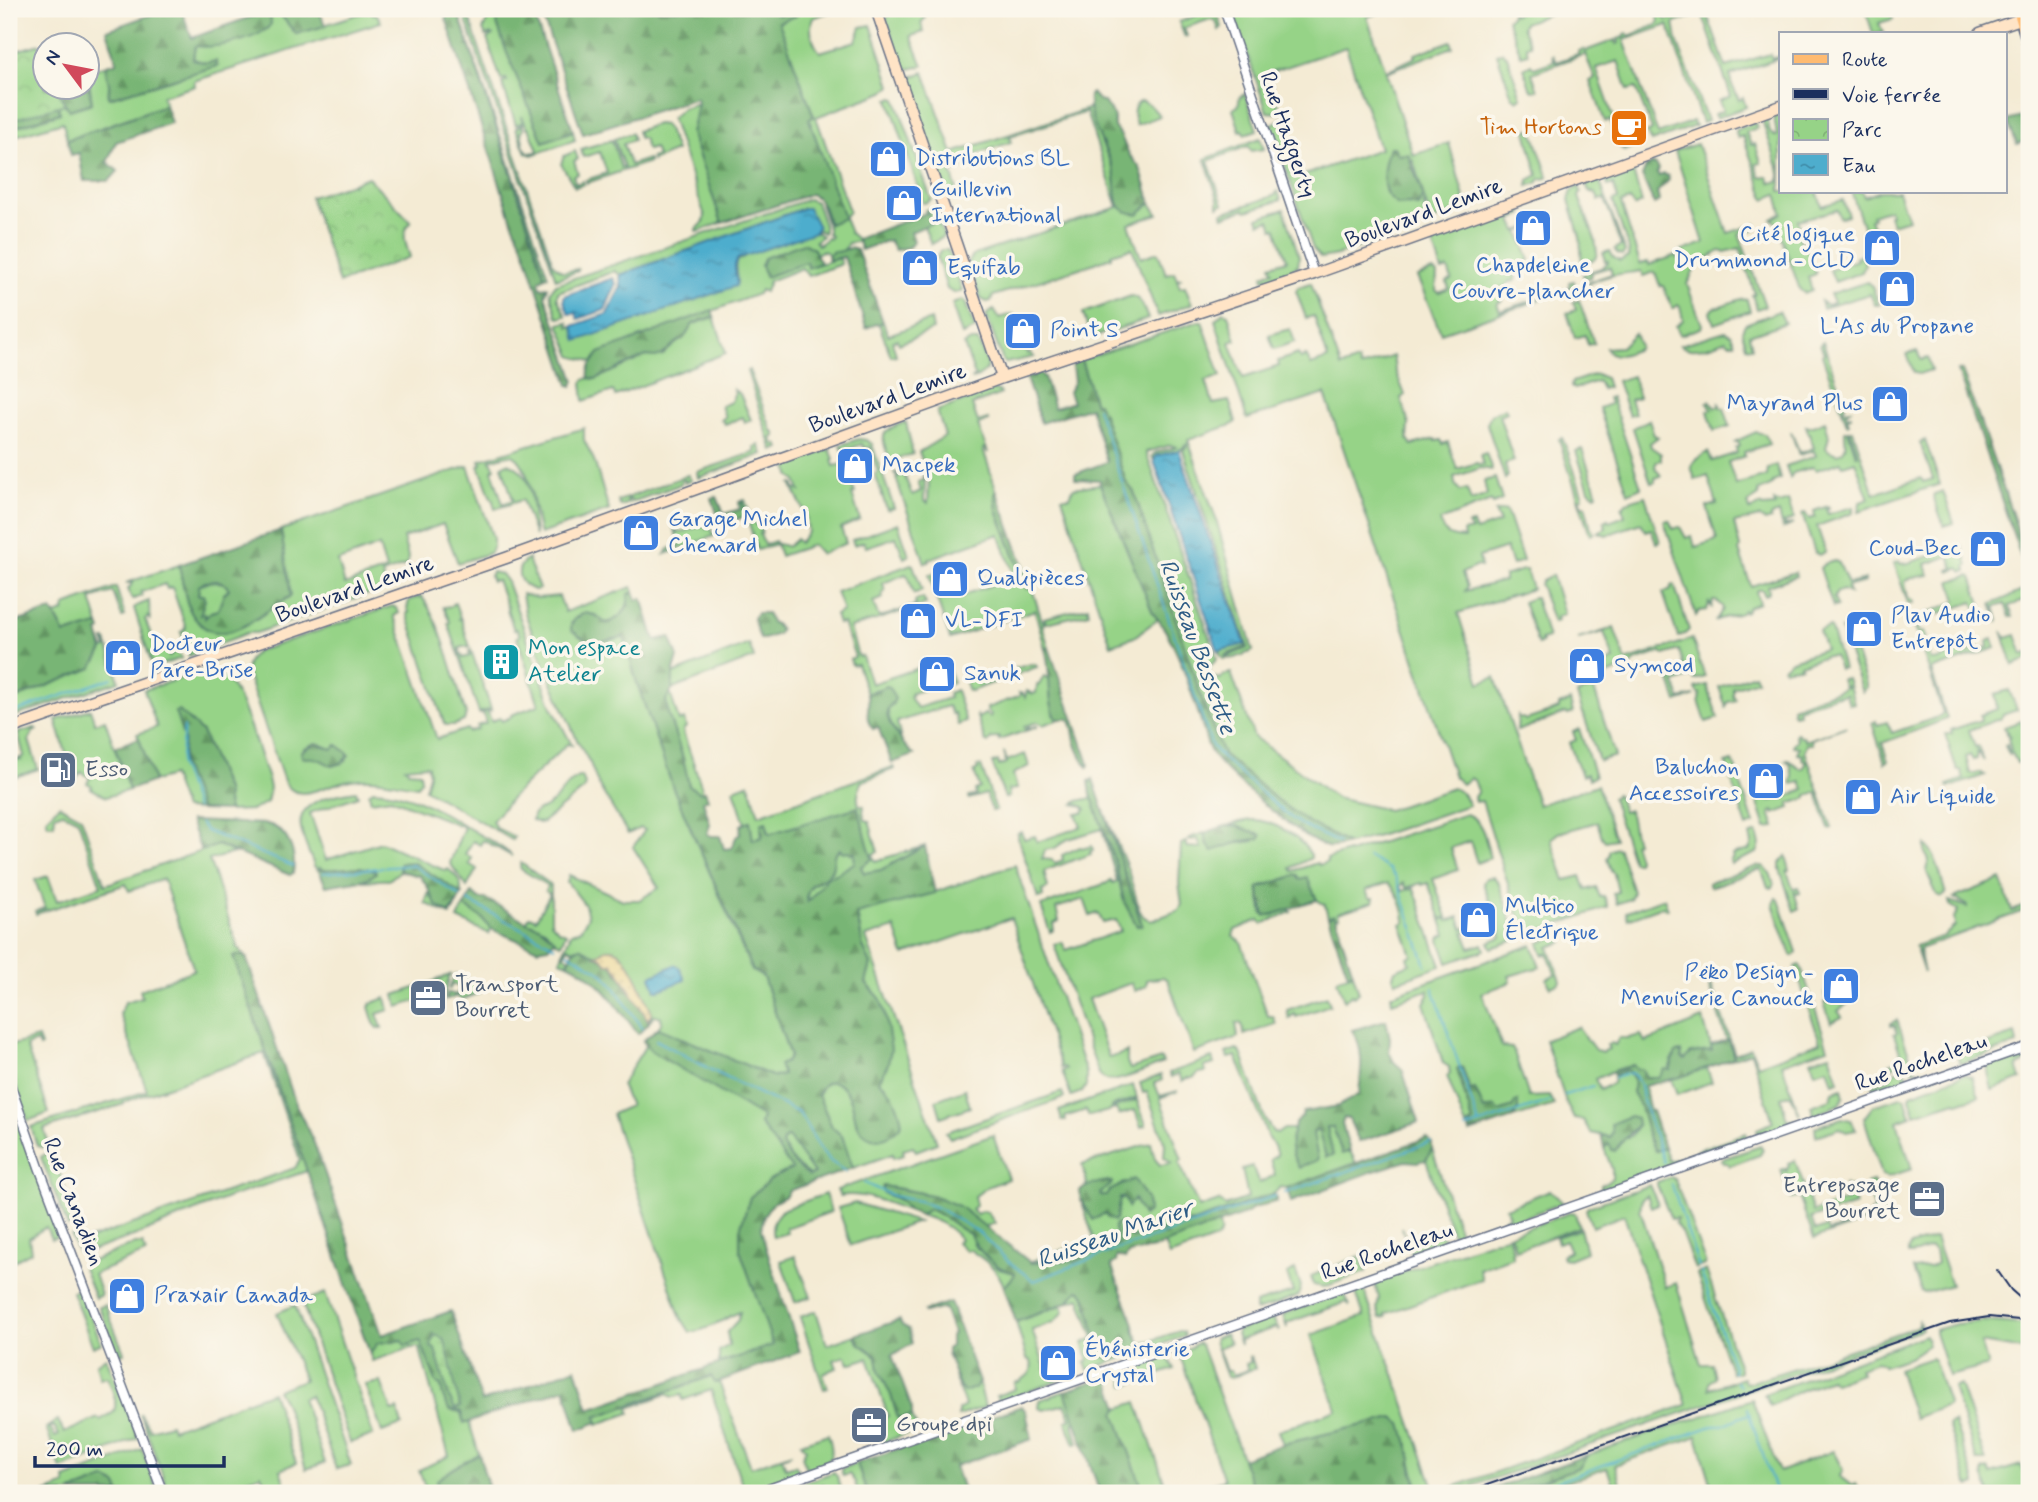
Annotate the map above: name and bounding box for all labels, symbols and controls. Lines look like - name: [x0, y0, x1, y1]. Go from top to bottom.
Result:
- north arrow: [32, 32, 102, 102]
- legend: [1779, 32, 2007, 192]
- text: N: [39, 46, 67, 70]
- text: Route: [1842, 46, 1888, 74]
- street label: Rue Haggerty: [1250, 68, 1323, 203]
- text: Voie ferrée: [1842, 82, 1941, 110]
- cafe icon: Tim Hortons: [1608, 107, 1650, 149]
- place label: Tim Hortons: [1479, 113, 1602, 143]
- text: Parc: [1842, 116, 1882, 144]
- shop icon: Distributions BL: [867, 138, 909, 180]
- place label: Distributions BL: [915, 144, 1070, 174]
- text: Eau: [1842, 152, 1876, 180]
- street label: Boulevard Lemire: [1341, 172, 1507, 256]
- place label: Guillevin International: [931, 175, 1061, 231]
- shop icon: Guillevin International: [883, 182, 925, 224]
- shop icon: Chapdeleine Couvre-plancher: [1512, 207, 1554, 249]
- place label: Cité logique Drummond - CLD: [1674, 220, 1855, 276]
- shop icon: Cité logique Drummond - CLD: [1861, 227, 1903, 269]
- shop icon: Equifab: [899, 247, 941, 289]
- place label: Chapdeleine Couvre-plancher: [1451, 251, 1615, 307]
- place label: Equifab: [947, 253, 1021, 283]
- shop icon: L'As du Propane: [1876, 268, 1918, 310]
- shop icon: Point S: [1002, 310, 1044, 352]
- place label: L'As du Propane: [1820, 312, 1974, 342]
- place label: Point S: [1050, 316, 1119, 346]
- street label: Boulevard Lemire: [805, 357, 971, 441]
- shop icon: Mayrand Plus: [1869, 383, 1911, 425]
- place label: Mayrand Plus: [1727, 389, 1863, 419]
- shop icon: Macpek: [834, 445, 876, 487]
- place label: Macpek: [882, 451, 956, 481]
- place label: Garage Michel Chenard: [668, 505, 808, 561]
- shop icon: Garage Michel Chenard: [620, 512, 662, 554]
- shop icon: Coud-Bec: [1967, 528, 2009, 570]
- place label: Coud-Bec: [1868, 534, 1961, 564]
- street label: Boulevard Lemire: [272, 549, 438, 631]
- water label: Ruisseau Bessette: [1151, 555, 1243, 740]
- shop icon: Qualipièces: [929, 558, 971, 600]
- place label: Qualipièces: [977, 564, 1085, 594]
- shop icon: VL-DFI: [897, 600, 939, 642]
- place label: Plav Audio Entrepôt: [1891, 601, 1990, 657]
- place label: VL-DFI: [945, 606, 1023, 636]
- shop icon: Plav Audio Entrepôt: [1843, 608, 1885, 650]
- place label: Docteur Pare-Brise: [150, 630, 254, 686]
- place label: Mon espace Atelier: [528, 634, 641, 690]
- shop icon: Docteur Pare-Brise: [102, 637, 144, 679]
- building icon: Mon espace Atelier: [480, 641, 522, 683]
- shop icon: Symcod: [1566, 645, 1608, 687]
- place label: Symcod: [1614, 651, 1694, 681]
- shop icon: Sanuk: [916, 653, 958, 695]
- place label: Sanuk: [964, 659, 1021, 689]
- fuel station icon: Esso: [37, 749, 79, 791]
- place label: Baluchon Accessoires: [1629, 753, 1739, 809]
- place label: Esso: [85, 755, 128, 785]
- shop icon: Baluchon Accessoires: [1745, 760, 1787, 802]
- shop icon: Air Liquide: [1842, 776, 1884, 818]
- place label: Air Liquide: [1890, 782, 1996, 812]
- place label: Multico Électrique: [1505, 892, 1599, 948]
- shop icon: Multico Électrique: [1457, 899, 1499, 941]
- place label: Pëko Design - Menuiserie Canouck: [1621, 958, 1814, 1014]
- shop icon: Pëko Design - Menuiserie Canouck: [1820, 965, 1862, 1007]
- place label: Transport Bourret: [455, 970, 559, 1026]
- office icon: Transport Bourret: [407, 977, 449, 1019]
- street label: Rue Rocheleau: [1851, 1026, 1991, 1100]
- street label: Rue Canadien: [35, 1134, 111, 1270]
- place label: Entreposage Bourret: [1783, 1171, 1900, 1227]
- office icon: Entreposage Bourret: [1906, 1178, 1948, 1220]
- water label: Ruisseau Marier: [1033, 1193, 1201, 1276]
- street label: Rue Rocheleau: [1317, 1215, 1457, 1289]
- shop icon: Praxair Canada: [106, 1275, 148, 1317]
- place label: Praxair Canada: [154, 1281, 313, 1311]
- place label: Ébénisterie Crystal: [1085, 1334, 1190, 1391]
- shop icon: Ébénisterie Crystal: [1037, 1342, 1079, 1384]
- office icon: Groupe dpi: [848, 1404, 890, 1446]
- place label: Groupe dpi: [896, 1410, 992, 1440]
- scale bar: [35, 1425, 224, 1469]
- text: 200 m: [46, 1436, 103, 1464]

